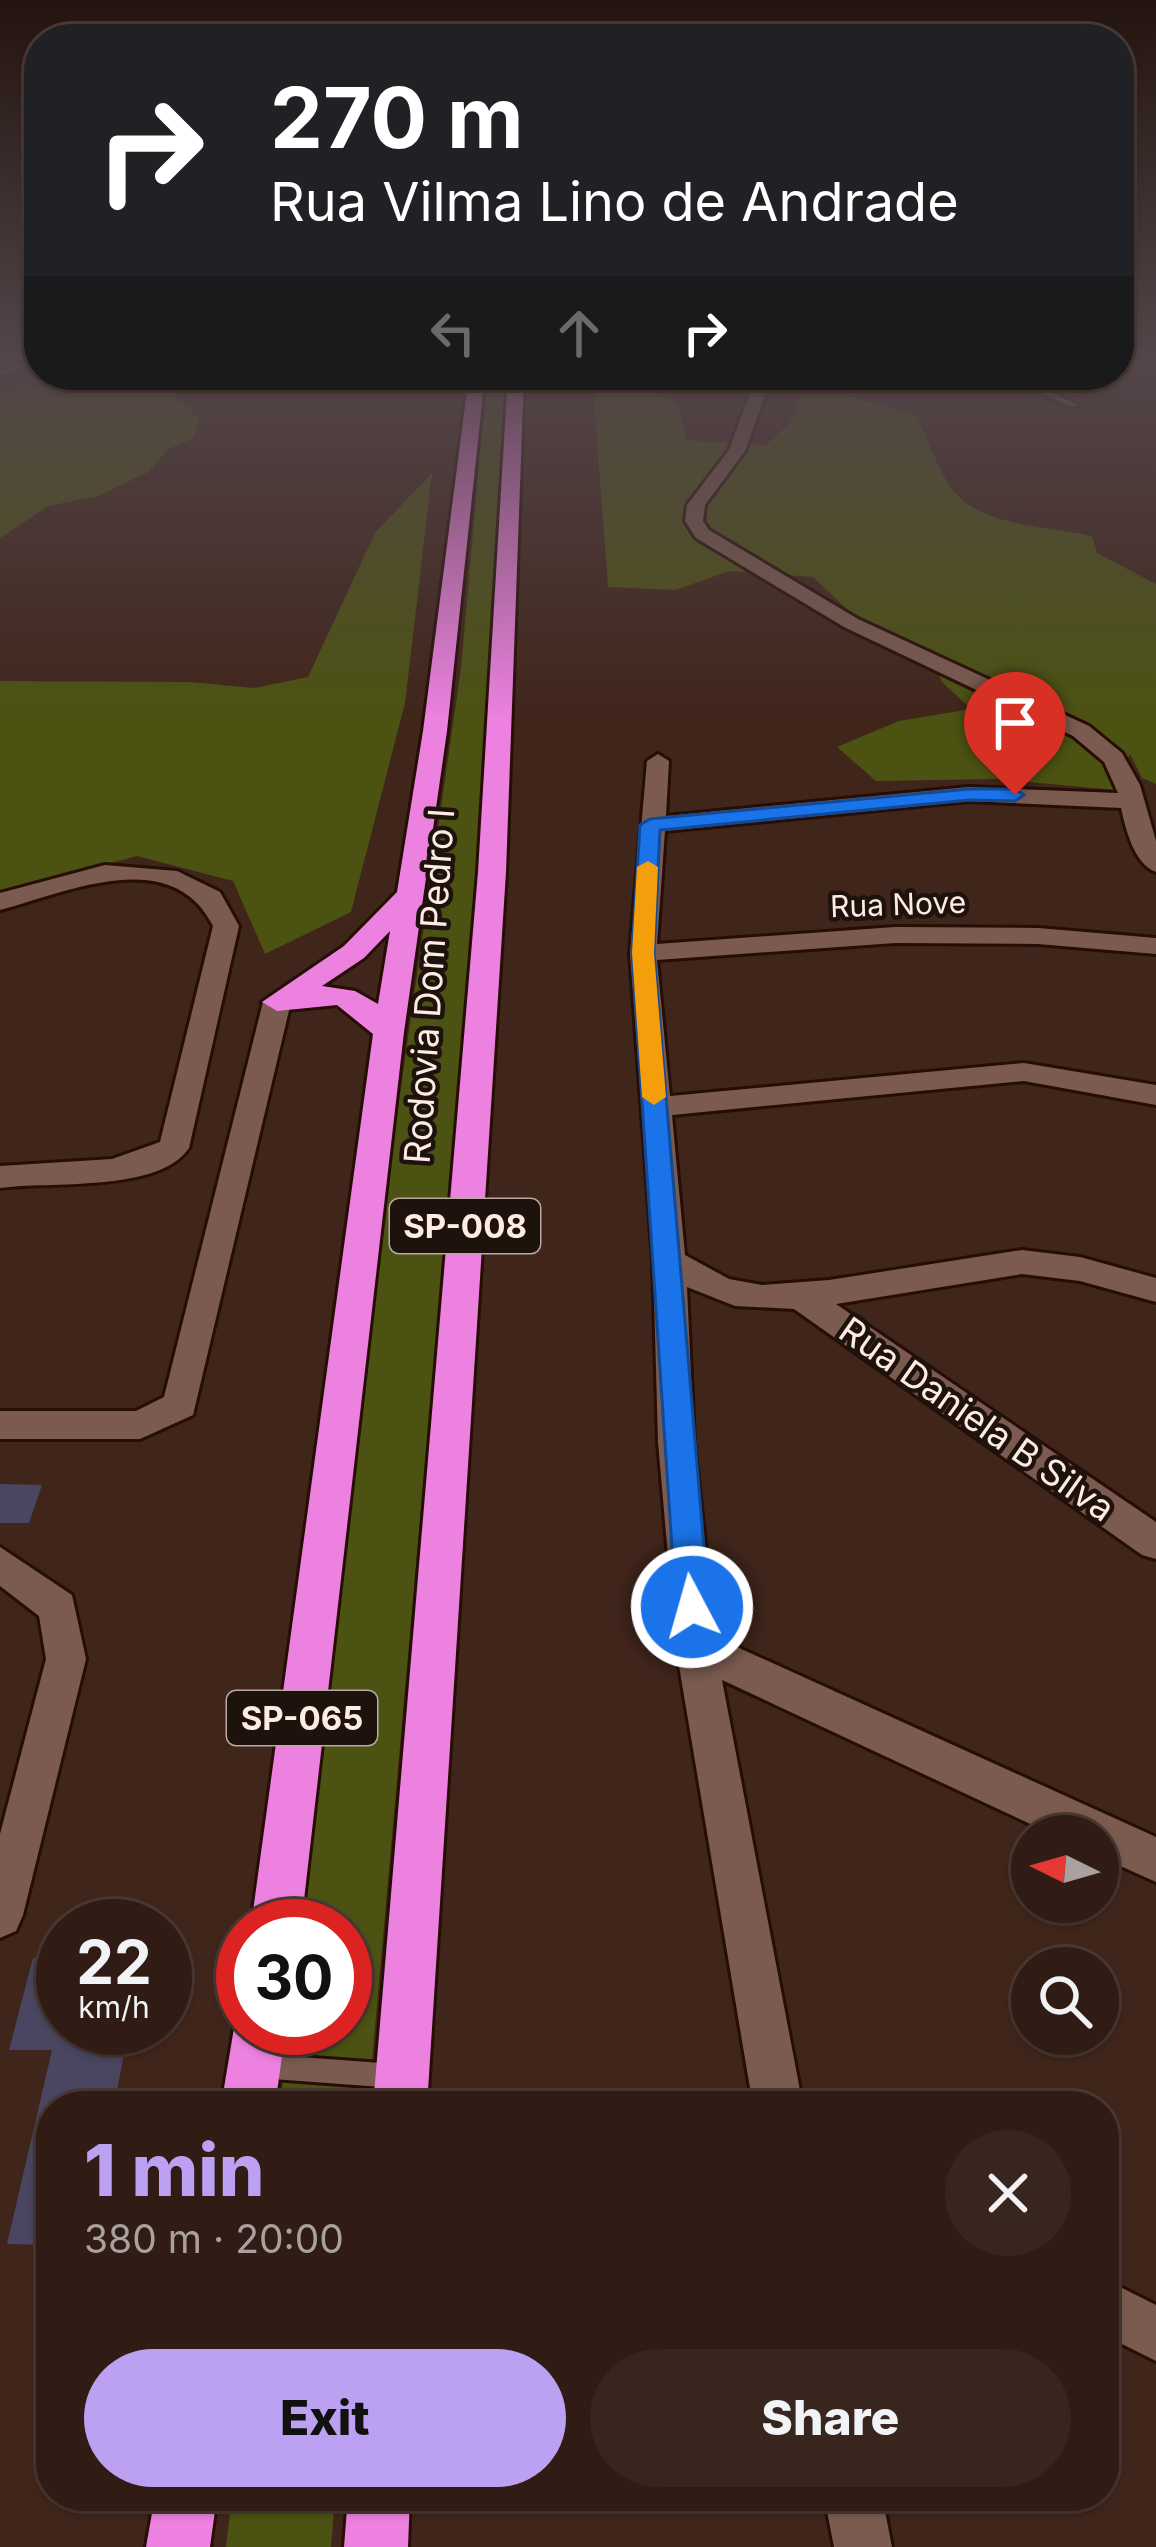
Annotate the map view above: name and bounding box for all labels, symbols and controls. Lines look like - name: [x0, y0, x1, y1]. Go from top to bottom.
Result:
- text: 270 m: [270, 67, 524, 168]
- icon: right: [72, 72, 228, 228]
- text: Rua Vilma Lino de Andrade: [270, 169, 959, 234]
- icon: left: [420, 300, 486, 366]
- icon: ahead: [546, 300, 612, 366]
- icon: right: [672, 300, 738, 366]
- pin: [964, 672, 1066, 795]
- icon: arrive: [982, 690, 1048, 756]
- street label: Rodovia Dom Pedro I: [395, 807, 463, 1165]
- street label: Rua Nove: [829, 884, 967, 924]
- road number: SP-008: [390, 1199, 540, 1253]
- street label: Rua Daniela B Silva: [831, 1308, 1123, 1530]
- position arrow: [629, 1544, 755, 1670]
- road number: SP-065: [227, 1691, 377, 1745]
- north arrow: [1011, 1815, 1119, 1923]
- map controls: [1011, 1815, 1119, 2055]
- speed limit sign: 30: [216, 1899, 372, 2055]
- text: 22: [76, 1926, 152, 1998]
- button: search: [1011, 1947, 1119, 2055]
- text: km/h: [78, 1989, 150, 2025]
- text: 1 min: [84, 2126, 264, 2213]
- button: close: [945, 2130, 1071, 2256]
- text: 380 m · 20:00: [84, 2215, 344, 2262]
- button: Exit: [84, 2349, 566, 2487]
- button: Share: [590, 2349, 1071, 2487]

